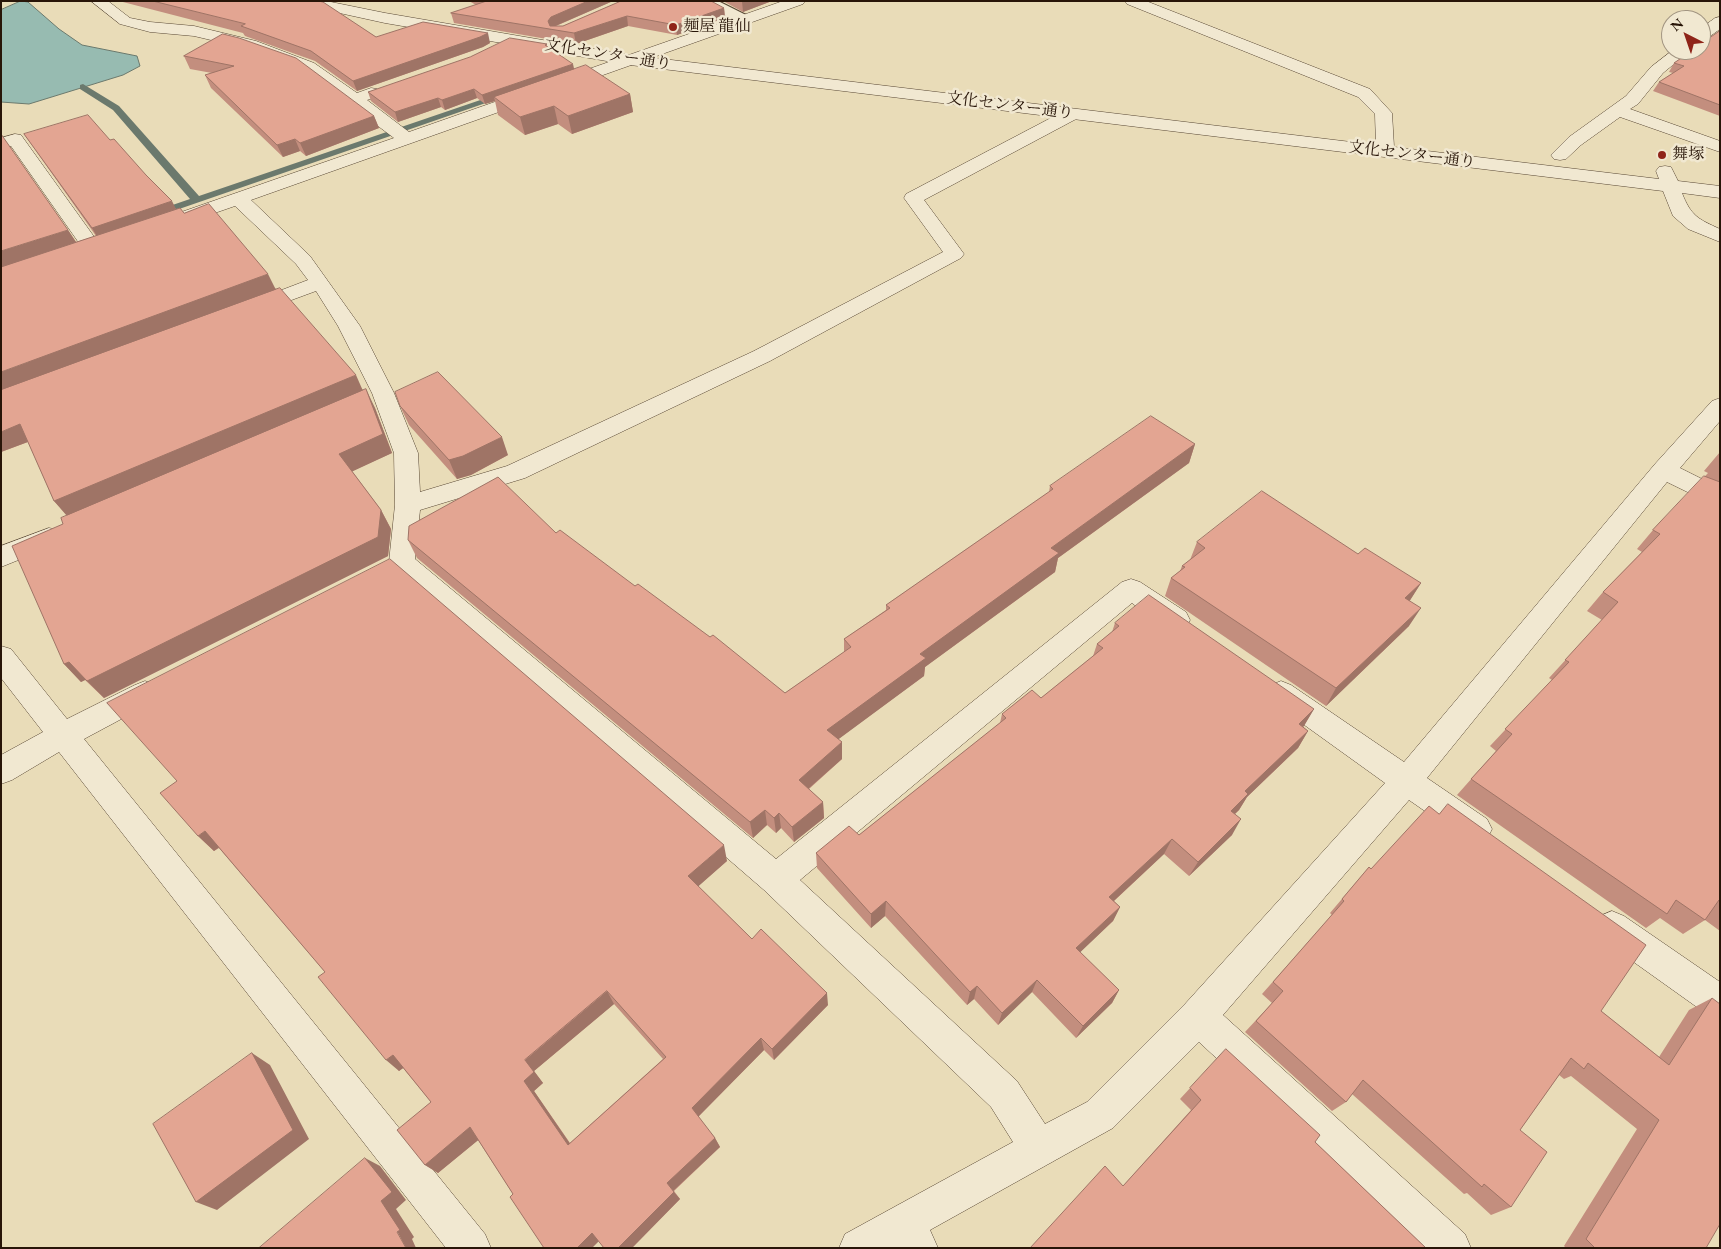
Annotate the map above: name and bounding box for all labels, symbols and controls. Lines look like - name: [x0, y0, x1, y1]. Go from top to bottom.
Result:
- north arrow: [1661, 10, 1711, 60]
- text: N: [1667, 14, 1687, 35]
- place label: 麺屋 龍仙: [683, 17, 750, 37]
- marker: 麺屋 龍仙: [667, 21, 679, 33]
- street label: 文化センター通り: [543, 36, 673, 74]
- street label: 文化センター通り: [945, 89, 1075, 123]
- street label: 文化センター通り: [1347, 138, 1477, 172]
- place label: 舞塚: [1672, 145, 1704, 165]
- marker: 舞塚: [1656, 149, 1668, 161]

